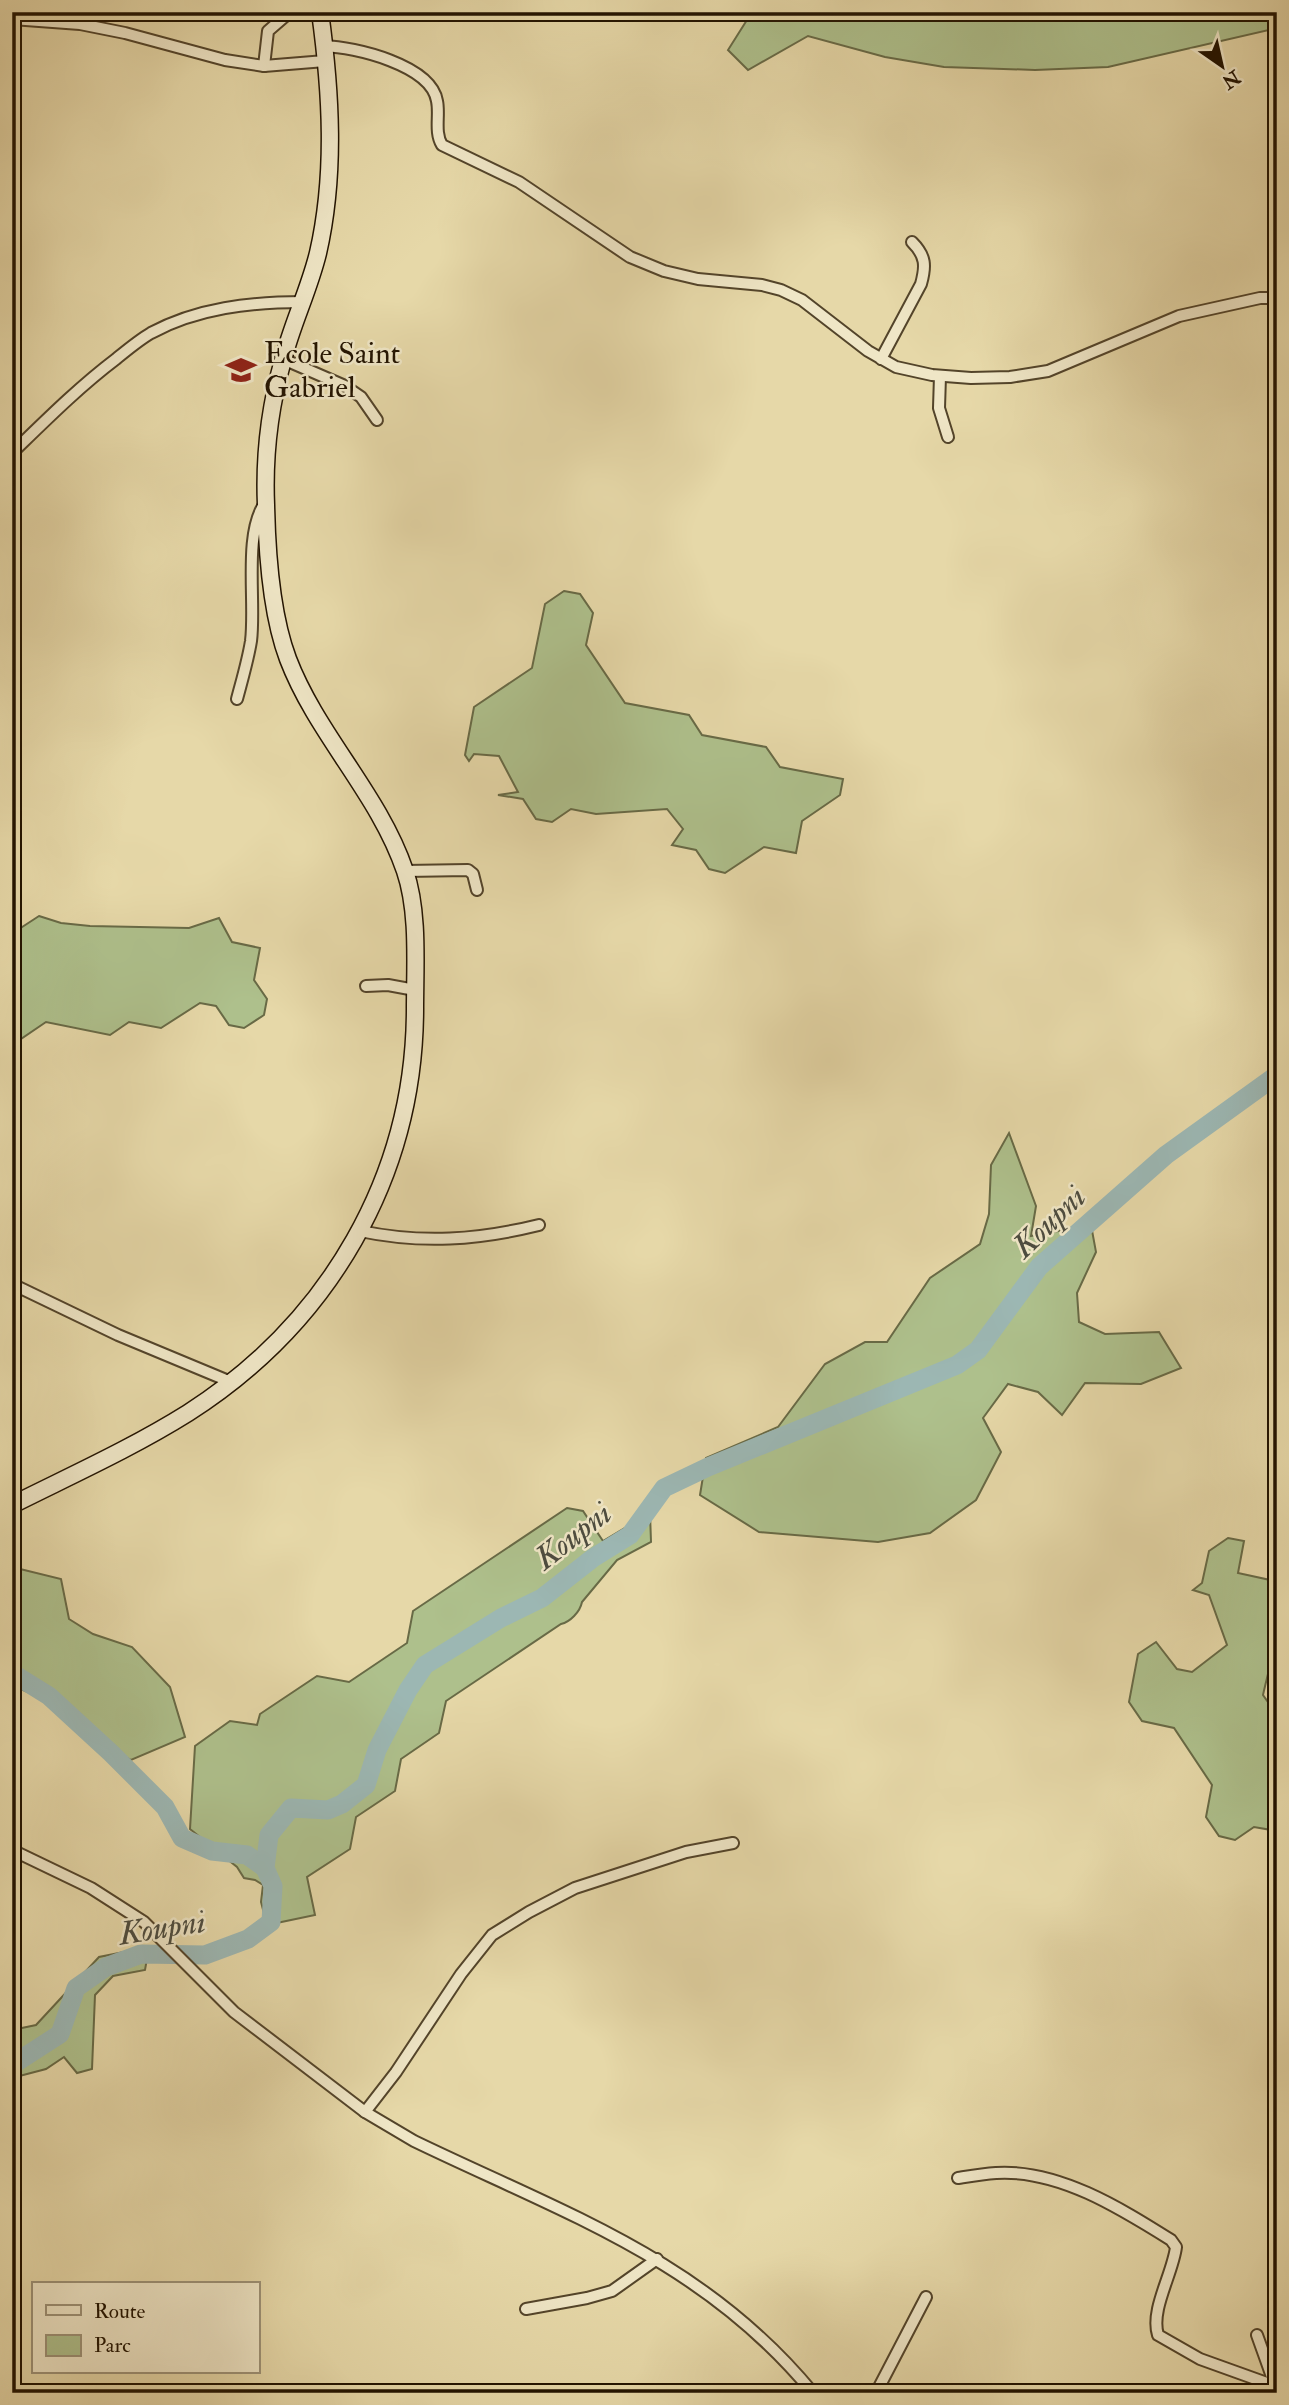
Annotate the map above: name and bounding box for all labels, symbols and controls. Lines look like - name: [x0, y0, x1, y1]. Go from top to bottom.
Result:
- north arrow: [1188, 32, 1258, 102]
- text: N: [1216, 64, 1246, 95]
- place label: Ecole Saint Gabriel: [264, 335, 401, 406]
- school or university icon: Ecole Saint Gabriel: [224, 353, 258, 387]
- water label: Koupni: [1002, 1177, 1094, 1268]
- water label: Koupni: [525, 1493, 620, 1580]
- water label: Koupni: [114, 1901, 208, 1955]
- legend: [32, 2282, 259, 2374]
- text: Route: [94, 2298, 146, 2325]
- text: Parc: [94, 2332, 131, 2359]

